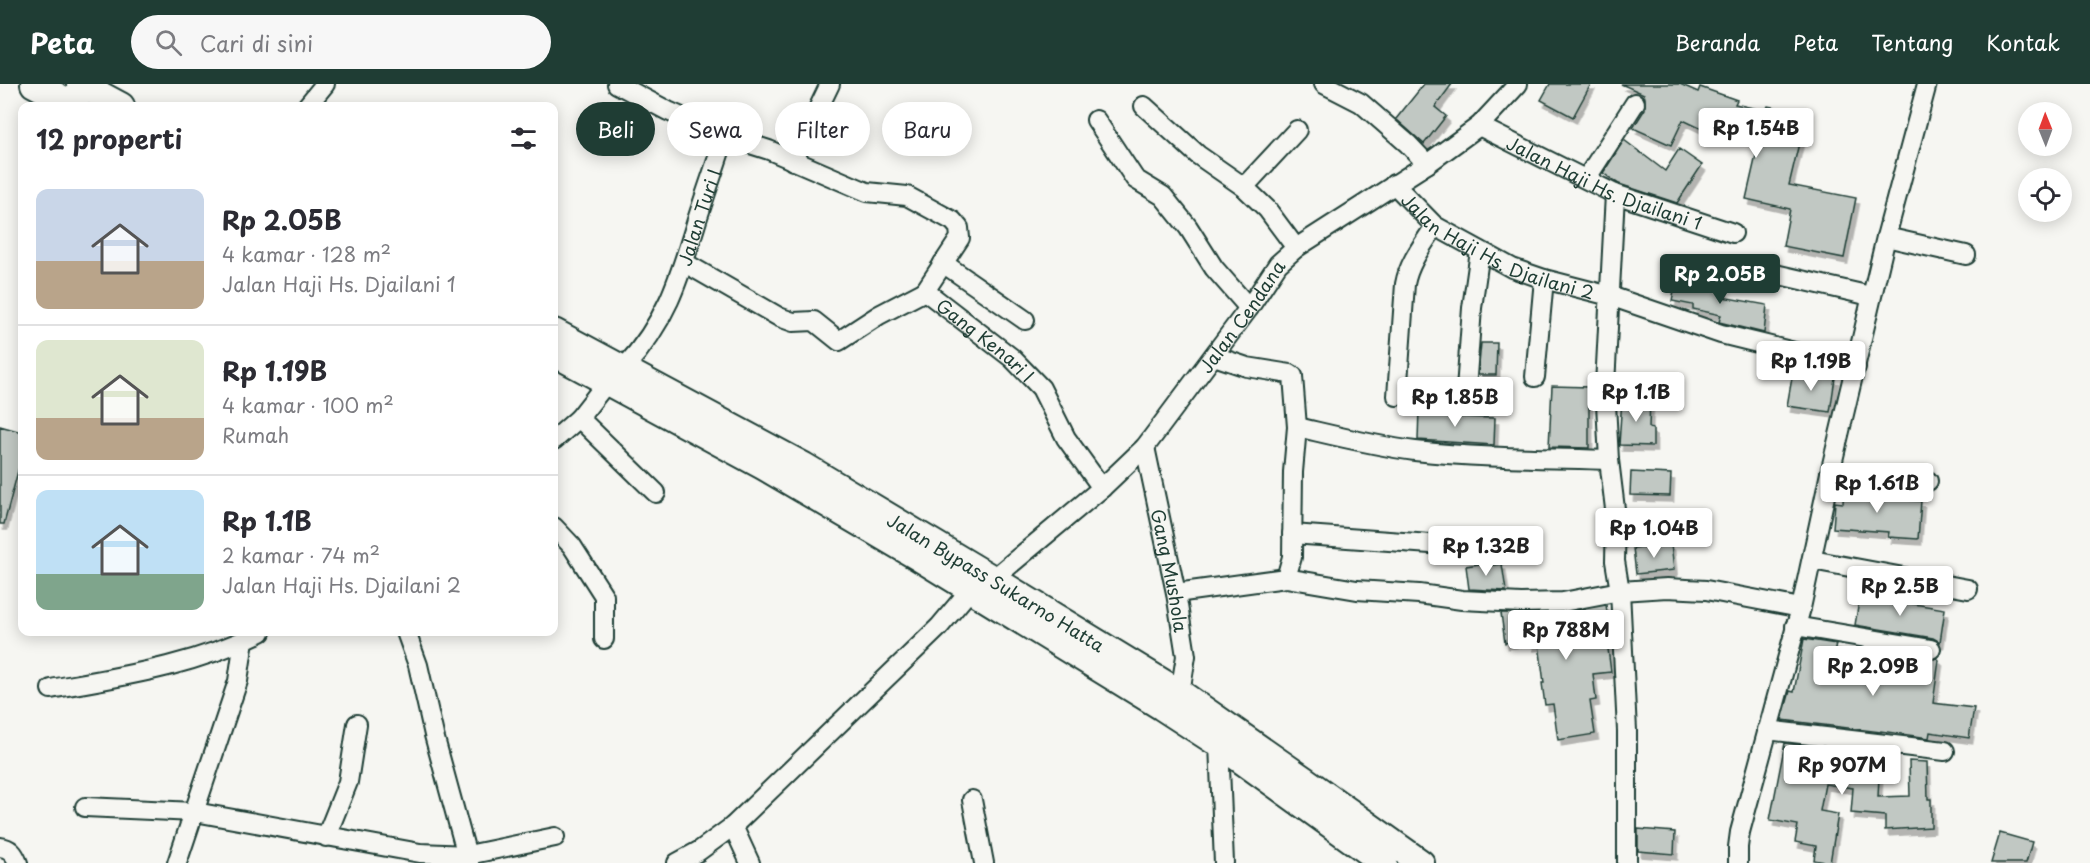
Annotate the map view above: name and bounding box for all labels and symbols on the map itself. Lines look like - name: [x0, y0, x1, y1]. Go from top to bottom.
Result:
- north arrow: [2018, 102, 2072, 156]
- pin: Rp 1.54B: [1694, 108, 1818, 159]
- street label: Jalan Haji Hs. Djailani 1: [1502, 129, 1706, 235]
- street label: Jalan Turi I: [670, 165, 727, 269]
- street label: Jalan Haji Hs. Djailani 2: [1396, 186, 1597, 305]
- street label: Jalan Cendana: [1192, 254, 1291, 378]
- pin: Rp 2.05B: [1658, 254, 1782, 305]
- street label: Gang Kenari I: [931, 291, 1041, 387]
- pin: Rp 1.19B: [1749, 341, 1873, 392]
- pin: Rp 1.1B: [1581, 372, 1691, 423]
- pin: Rp 1.85B: [1393, 377, 1517, 428]
- pin: Rp 1.61B: [1815, 463, 1939, 514]
- street label: Jalan Bypass Sukarno Hatta: [882, 505, 1111, 658]
- street label: Gang Mushola: [1145, 506, 1196, 635]
- pin: Rp 1.04B: [1592, 508, 1716, 559]
- pin: Rp 1.32B: [1424, 526, 1548, 577]
- pin: Rp 2.5B: [1845, 566, 1955, 617]
- pin: Rp 788M: [1511, 610, 1621, 661]
- pin: Rp 2.09B: [1811, 646, 1935, 697]
- pin: Rp 907M: [1787, 745, 1897, 796]

